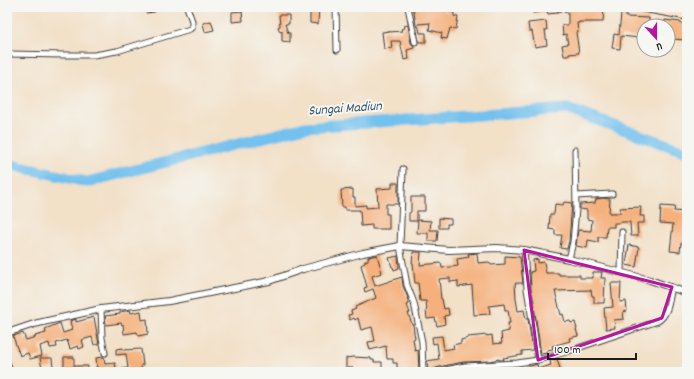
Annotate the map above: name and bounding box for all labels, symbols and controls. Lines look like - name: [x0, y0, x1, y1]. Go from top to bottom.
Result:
- north arrow: [636, 18, 676, 58]
- text: U: [654, 37, 664, 54]
- water label: Sungai Madiun: [308, 96, 383, 122]
- scale bar: [548, 335, 636, 361]
- text: 100 m: [554, 342, 581, 359]

